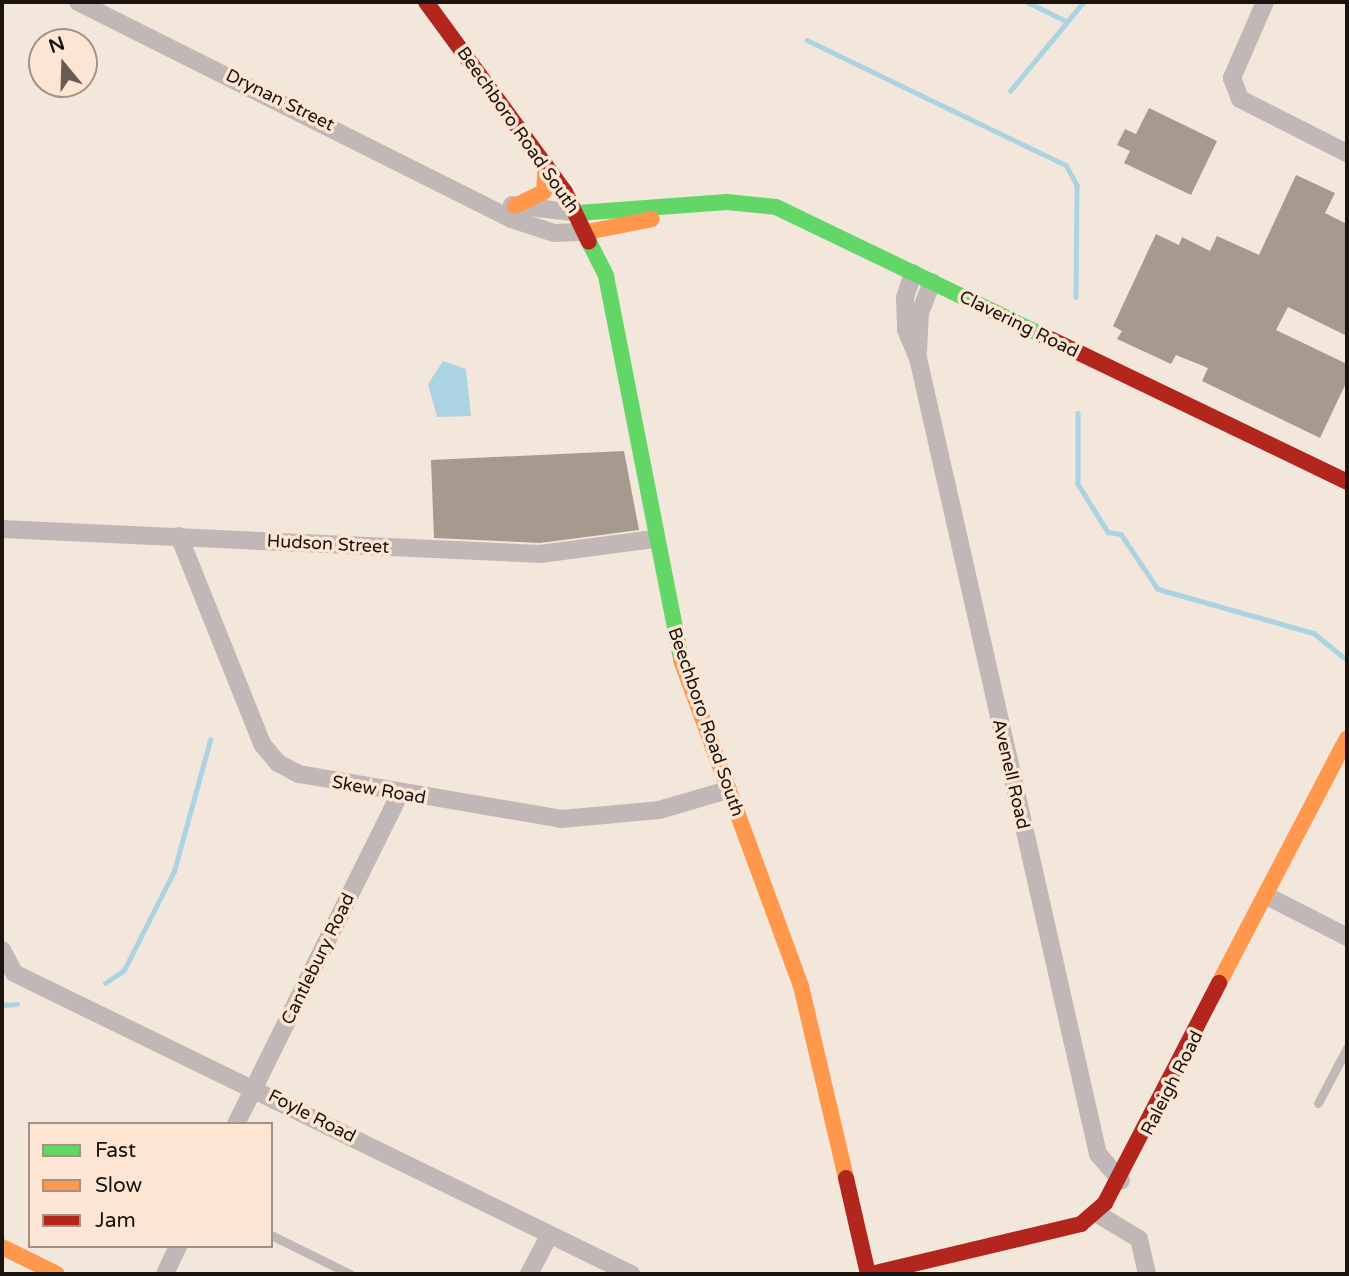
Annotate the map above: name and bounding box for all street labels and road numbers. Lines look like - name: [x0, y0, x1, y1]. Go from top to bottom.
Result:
- street label: Beechboro Road South: [452, 42, 584, 218]
- street label: Drynan Street: [222, 64, 338, 136]
- street label: Clavering Road: [956, 286, 1082, 362]
- street label: Hudson Street: [266, 530, 390, 558]
- street label: Beechboro Road South: [663, 625, 749, 819]
- street label: Avenell Road: [988, 717, 1034, 831]
- street label: Skew Road: [330, 771, 428, 809]
- street label: Cantlebury Road: [277, 890, 359, 1028]
- street label: Raleigh Road: [1136, 1027, 1208, 1139]
- street label: Foyle Road: [265, 1085, 359, 1147]

